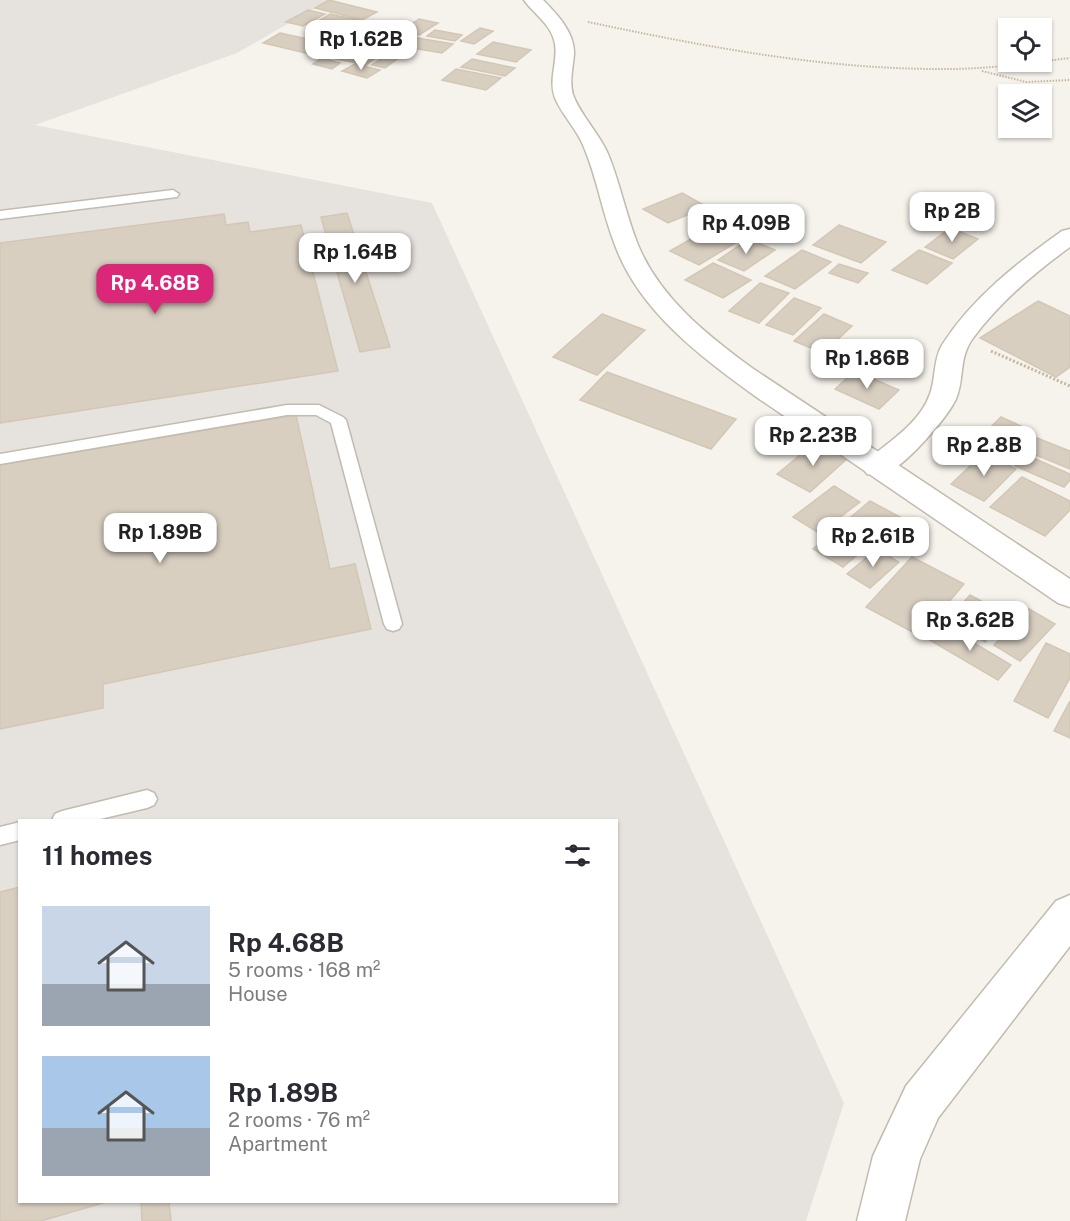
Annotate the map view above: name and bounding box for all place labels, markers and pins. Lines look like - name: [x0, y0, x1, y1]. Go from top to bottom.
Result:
- pin: Rp 1.62B: [299, 20, 423, 71]
- pin: Rp 2B: [910, 192, 994, 243]
- pin: Rp 4.09B: [684, 204, 808, 255]
- pin: Rp 1.64B: [293, 233, 417, 284]
- pin: Rp 4.68B: [93, 264, 217, 315]
- pin: Rp 1.86B: [805, 339, 929, 390]
- pin: Rp 2.23B: [751, 416, 875, 467]
- pin: Rp 2.8B: [929, 426, 1039, 477]
- pin: Rp 1.89B: [98, 513, 222, 564]
- pin: Rp 2.61B: [811, 517, 935, 568]
- pin: Rp 3.62B: [908, 601, 1032, 652]

